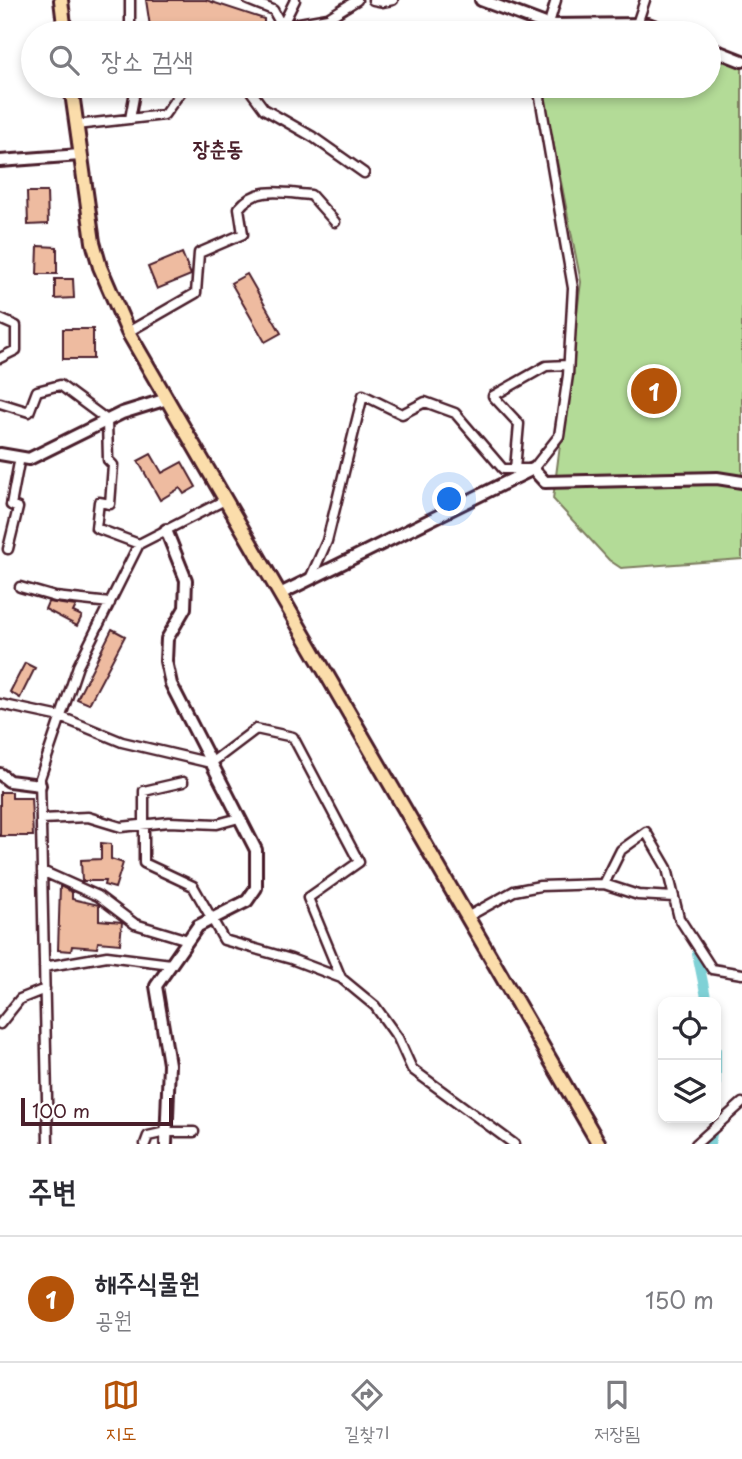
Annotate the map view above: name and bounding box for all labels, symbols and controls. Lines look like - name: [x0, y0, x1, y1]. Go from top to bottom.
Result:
- search box: [21, 21, 721, 98]
- text: 장소 검색: [101, 40, 193, 79]
- icon: search: [45, 41, 83, 79]
- district label: 장춘동: [193, 131, 243, 163]
- pin: 1: [631, 365, 677, 417]
- your location: [432, 482, 466, 516]
- map controls: [658, 997, 721, 1123]
- button: locate: [658, 997, 721, 1060]
- button: layers: [658, 1060, 721, 1123]
- scale bar: [21, 1095, 173, 1127]
- text: 100 m: [32, 1096, 90, 1124]
- text: 주변: [28, 1167, 76, 1212]
- text: 해주식물원: [95, 1262, 200, 1301]
- text: 1: [46, 1282, 57, 1317]
- text: 150 m: [645, 1282, 714, 1317]
- text: 공원: [95, 1301, 132, 1336]
- tab: 지도: [102, 1376, 140, 1447]
- tab: 길찾기: [344, 1376, 390, 1447]
- tab: 저장됨: [594, 1376, 640, 1447]

